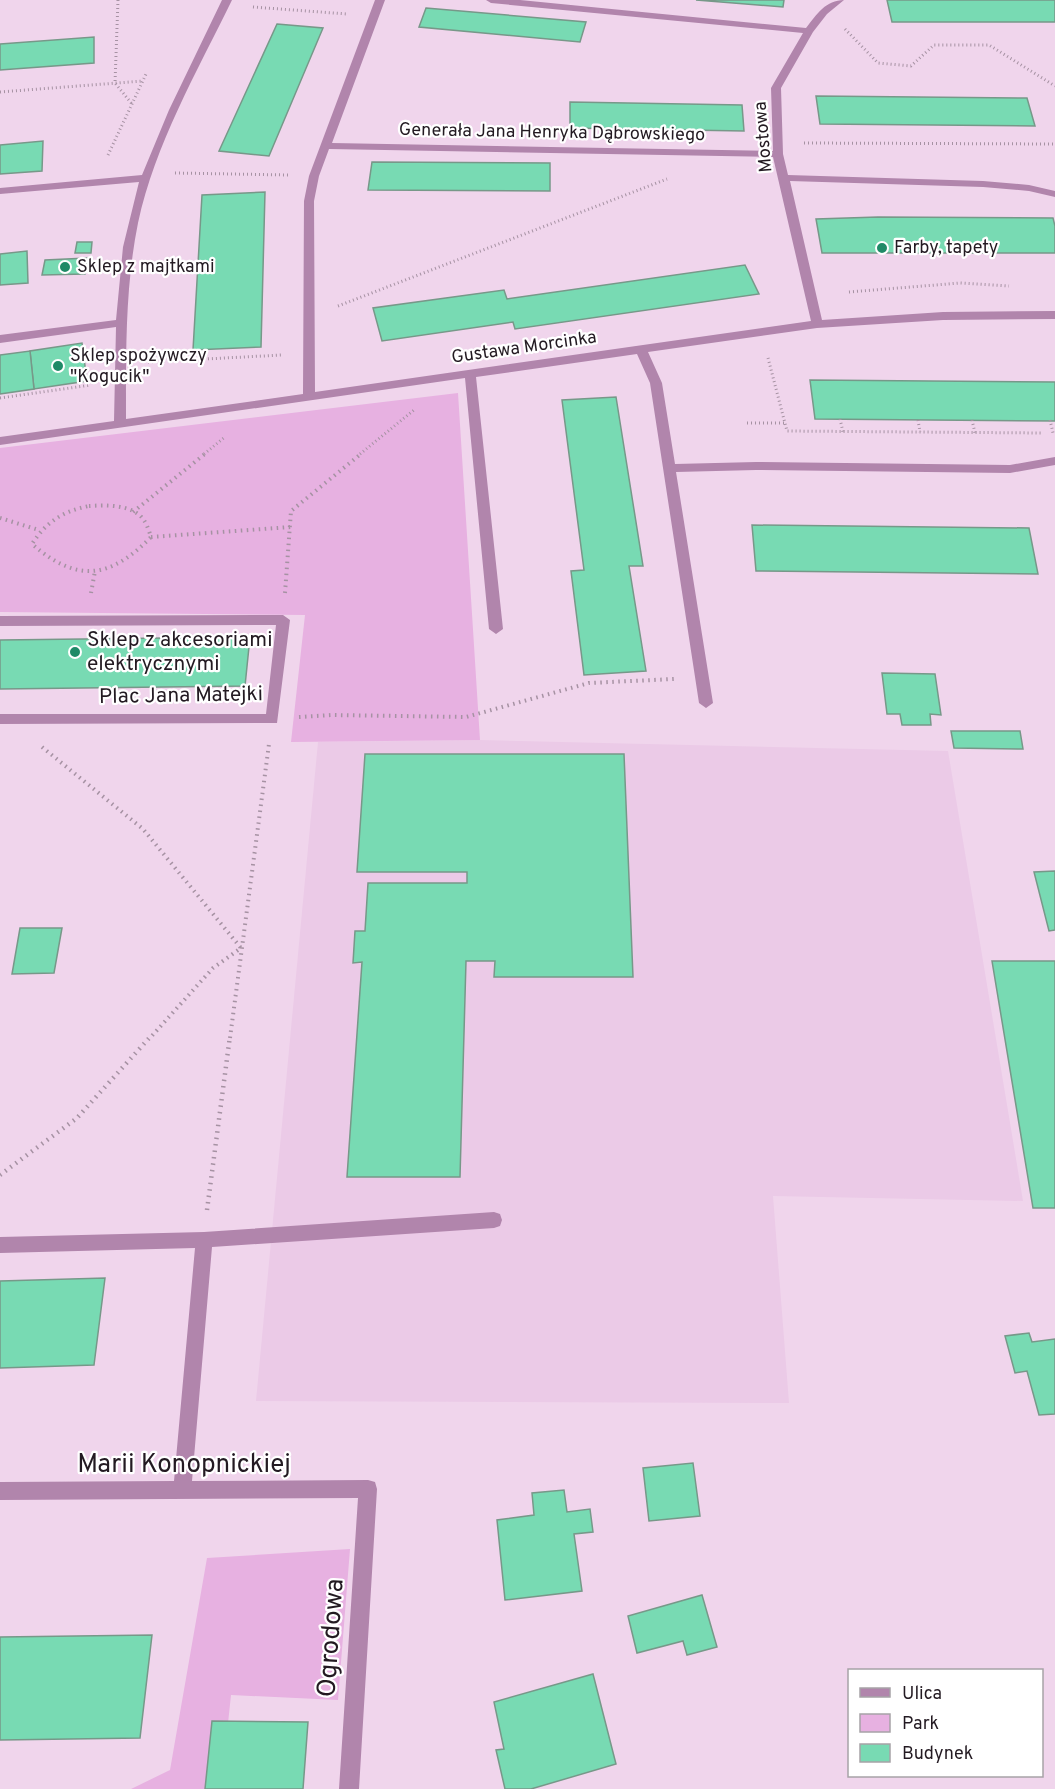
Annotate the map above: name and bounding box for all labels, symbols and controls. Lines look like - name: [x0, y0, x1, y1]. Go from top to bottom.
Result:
- street label: Mostowa: [749, 100, 779, 174]
- street label: Generała Jana Henryka Dąbrowskiego: [399, 119, 705, 147]
- place label: Farby, tapety: [894, 237, 998, 260]
- marker: Farby, tapety: [875, 241, 889, 255]
- place label: Sklep z majtkami: [77, 256, 215, 279]
- marker: Sklep z majtkami: [58, 260, 72, 274]
- street label: Gustawa Morcinka: [450, 326, 598, 370]
- place label: Sklep spożywczy "Kogucik": [70, 345, 207, 389]
- marker: Sklep spożywczy "Kogucik": [51, 359, 65, 373]
- place label: Sklep z akcesoriami elektrycznymi: [87, 627, 273, 678]
- marker: Sklep z akcesoriami elektrycznymi: [68, 645, 82, 659]
- street label: Plac Jana Matejki: [99, 681, 263, 711]
- street label: Marii Konopnickiej: [77, 1449, 291, 1482]
- street label: Ogrodowa: [311, 1578, 353, 1698]
- legend: [848, 1669, 1043, 1777]
- text: Ulica: [902, 1683, 942, 1706]
- text: Park: [902, 1713, 939, 1736]
- text: Budynek: [902, 1743, 973, 1766]

